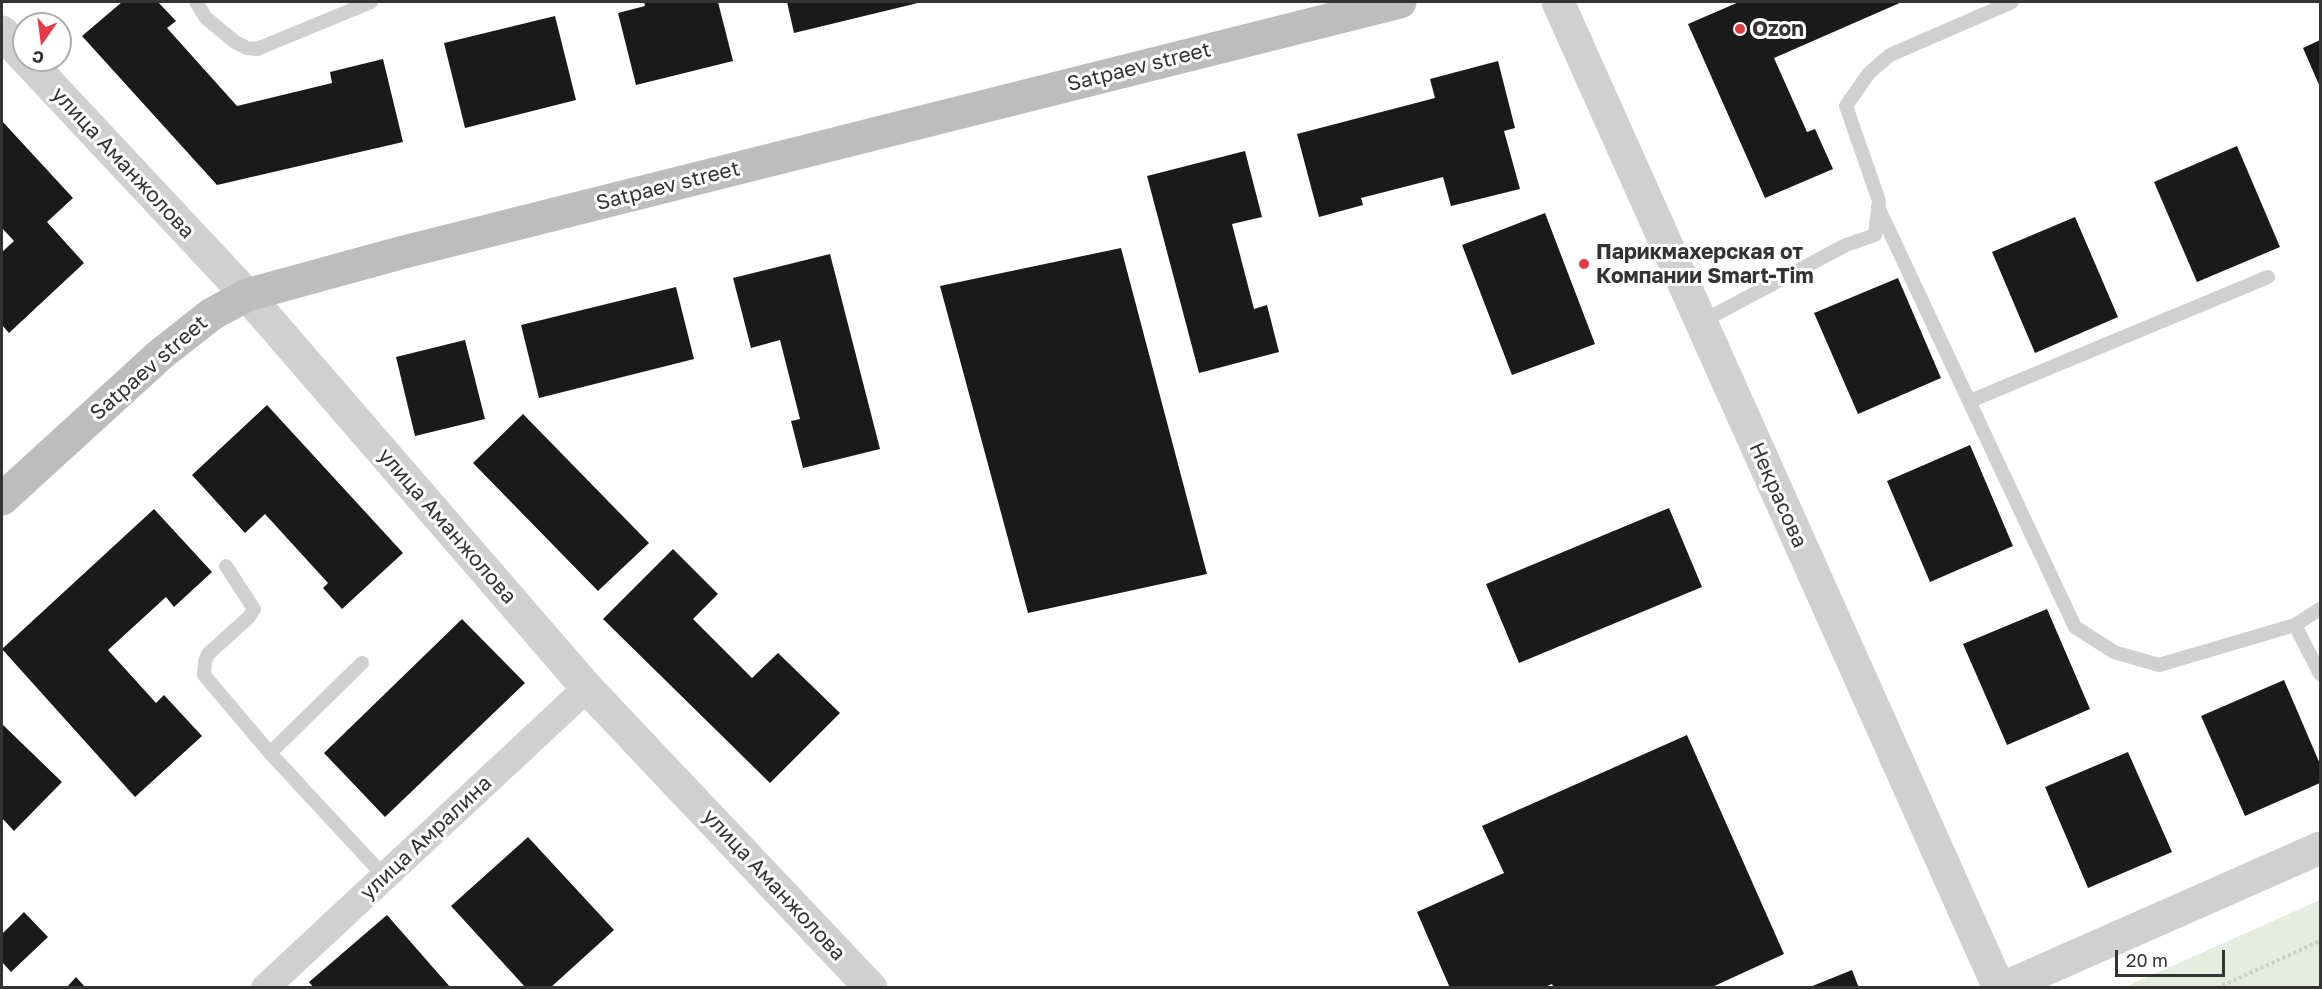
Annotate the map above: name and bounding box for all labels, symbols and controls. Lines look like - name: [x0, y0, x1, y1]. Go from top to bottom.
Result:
- north arrow: [12, 12, 72, 72]
- place label: Ozon: [1752, 16, 1804, 42]
- marker: Ozon: [1733, 22, 1747, 36]
- street label: Satpaev street: [1064, 37, 1214, 97]
- text: С: [30, 46, 46, 69]
- street label: улица Аманжолова: [46, 82, 200, 244]
- street label: Satpaev street: [593, 156, 743, 216]
- place label: Парикмахерская от Компании Smart-Tim: [1596, 239, 1814, 289]
- marker: Парикмахерская от Компании Smart-Tim: [1577, 257, 1591, 271]
- street label: Satpaev street: [85, 310, 213, 426]
- street label: Некрасова: [1744, 438, 1812, 552]
- street label: улица Аманжолова: [373, 443, 521, 609]
- street label: улица Амралина: [355, 771, 497, 905]
- street label: улица Аманжолова: [697, 804, 851, 966]
- scale bar: [2118, 938, 2228, 976]
- text: 20 m: [2126, 949, 2168, 971]

